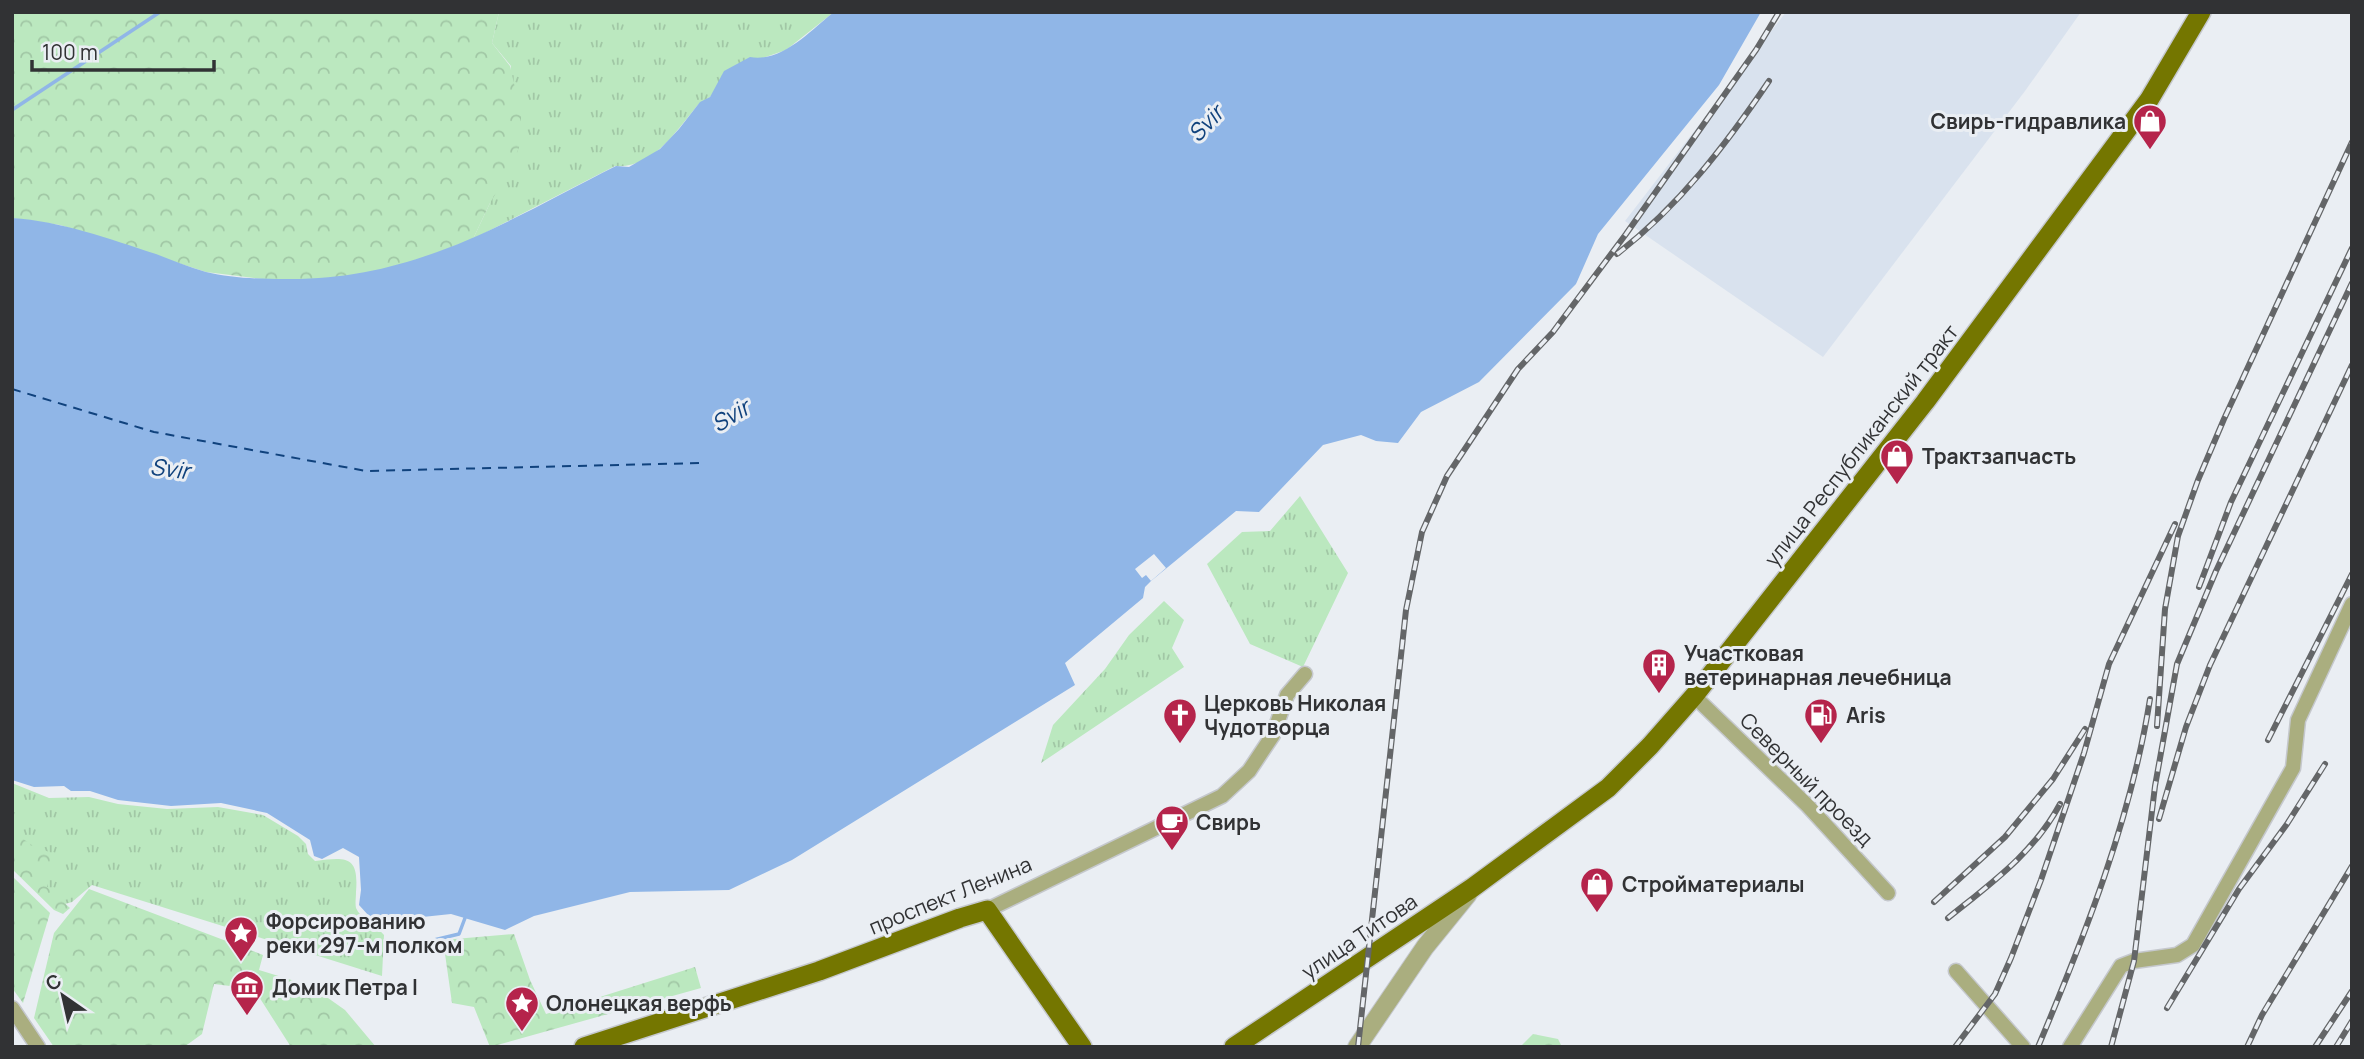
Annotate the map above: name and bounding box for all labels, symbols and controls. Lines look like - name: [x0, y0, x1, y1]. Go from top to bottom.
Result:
- scale bar: [32, 28, 214, 72]
- text: 100 m: [42, 38, 98, 66]
- water label: Svir: [1180, 96, 1232, 148]
- shop icon: Свирь-гидравлика: [2131, 102, 2169, 151]
- place label: Свирь-гидравлика: [1931, 107, 2126, 135]
- street label: улица Республиканский тракт: [1758, 318, 1965, 572]
- water label: Svir: [705, 390, 757, 439]
- shop icon: Трактзапчасть: [1878, 437, 1916, 486]
- place label: Трактзапчасть: [1922, 442, 2076, 470]
- water label: Svir: [148, 450, 194, 487]
- place label: Участковая ветеринарная лечебница: [1684, 639, 1952, 691]
- building icon: Участковая ветеринарная лечебница: [1640, 646, 1678, 695]
- place label: Церковь Николая Чудотворца: [1204, 689, 1386, 741]
- church icon: Церковь Николая Чудотворца: [1161, 696, 1199, 745]
- fuel station icon: Aris: [1802, 696, 1840, 745]
- place label: Aris: [1846, 701, 1886, 729]
- street label: Северный проезд: [1734, 706, 1880, 852]
- cafe icon: Свирь: [1153, 803, 1191, 852]
- place label: Свирь: [1196, 808, 1261, 836]
- street label: проспект Ленина: [864, 850, 1036, 940]
- shop icon: Стройматериалы: [1578, 865, 1616, 914]
- place label: Стройматериалы: [1622, 870, 1804, 898]
- street label: улица Титова: [1296, 887, 1422, 985]
- place label: Форсированию реки 297-м полком: [266, 907, 462, 959]
- place icon: Форсированию реки 297-м полком: [222, 914, 260, 963]
- north arrow: [28, 961, 98, 1031]
- text: С: [40, 967, 67, 997]
- museum icon: Домик Петра I: [228, 968, 266, 1017]
- place label: Домик Петра I: [272, 973, 418, 1001]
- place icon: Олонецкая верфь: [503, 984, 541, 1033]
- place label: Олонецкая верфь: [546, 989, 732, 1017]

